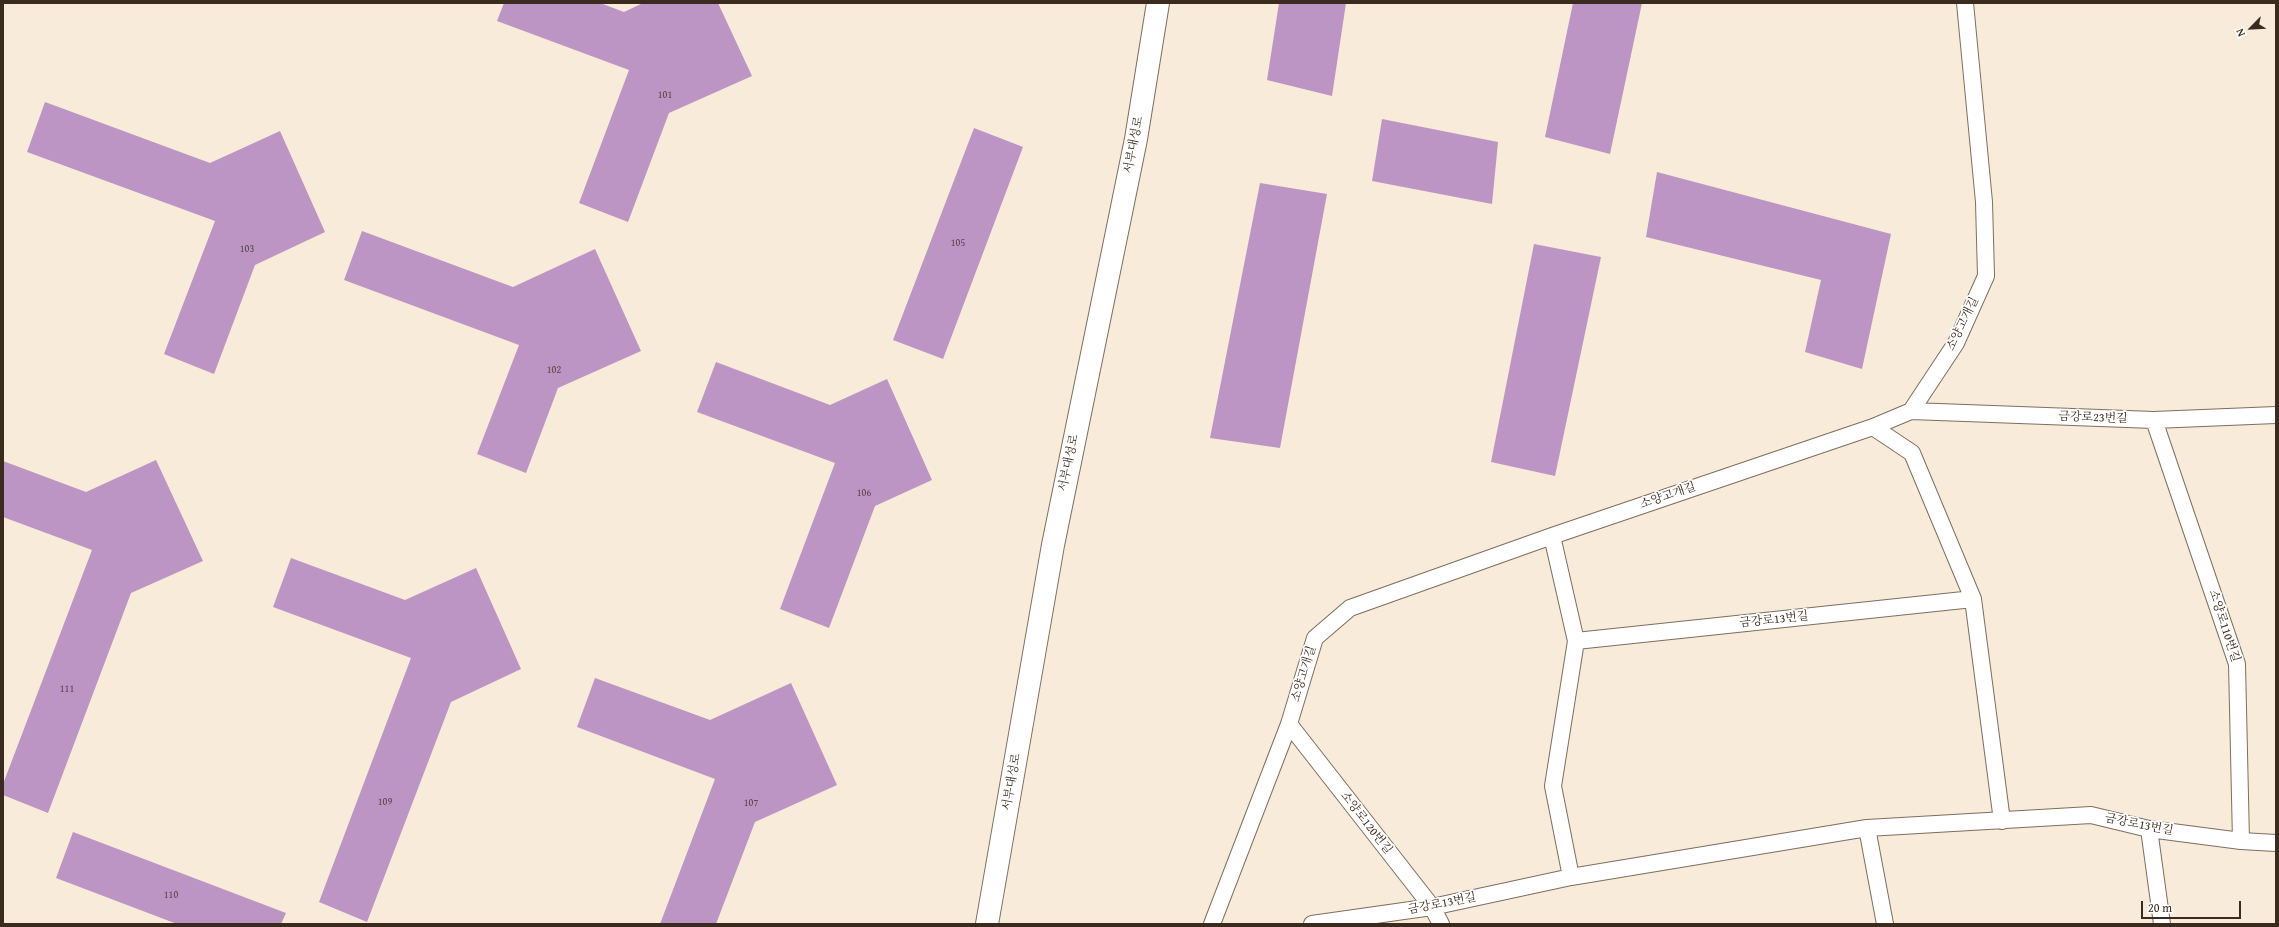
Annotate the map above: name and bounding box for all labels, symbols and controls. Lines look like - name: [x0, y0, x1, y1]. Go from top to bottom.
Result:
- north arrow: [2231, 8, 2271, 48]
- text: N: [2231, 26, 2249, 40]
- house number: 101: [658, 89, 672, 101]
- street label: 서부대성로: [1121, 115, 1147, 175]
- house number: 105: [951, 237, 965, 249]
- house number: 103: [240, 243, 254, 255]
- street label: 소양고개길: [1944, 295, 1982, 353]
- house number: 102: [547, 364, 561, 376]
- street label: 금강로23번길: [2058, 410, 2128, 426]
- street label: 서부대성로: [1056, 433, 1082, 493]
- street label: 소양고개길: [1638, 480, 1698, 512]
- house number: 106: [857, 487, 871, 499]
- street label: 소양로110번길: [2206, 588, 2242, 664]
- street label: 금강로13번길: [1739, 609, 1809, 631]
- street label: 소양고개길: [1289, 644, 1319, 704]
- house number: 111: [60, 683, 74, 695]
- street label: 서부대성로: [1000, 752, 1024, 812]
- street label: 소양로120번길: [1337, 789, 1395, 857]
- house number: 109: [378, 796, 392, 808]
- house number: 107: [744, 797, 758, 809]
- street label: 금강로13번길: [2104, 811, 2174, 839]
- house number: 110: [164, 889, 178, 901]
- street label: 금강로13번길: [1407, 890, 1477, 918]
- scale bar: [2143, 893, 2243, 919]
- text: 20 m: [2148, 899, 2172, 916]

